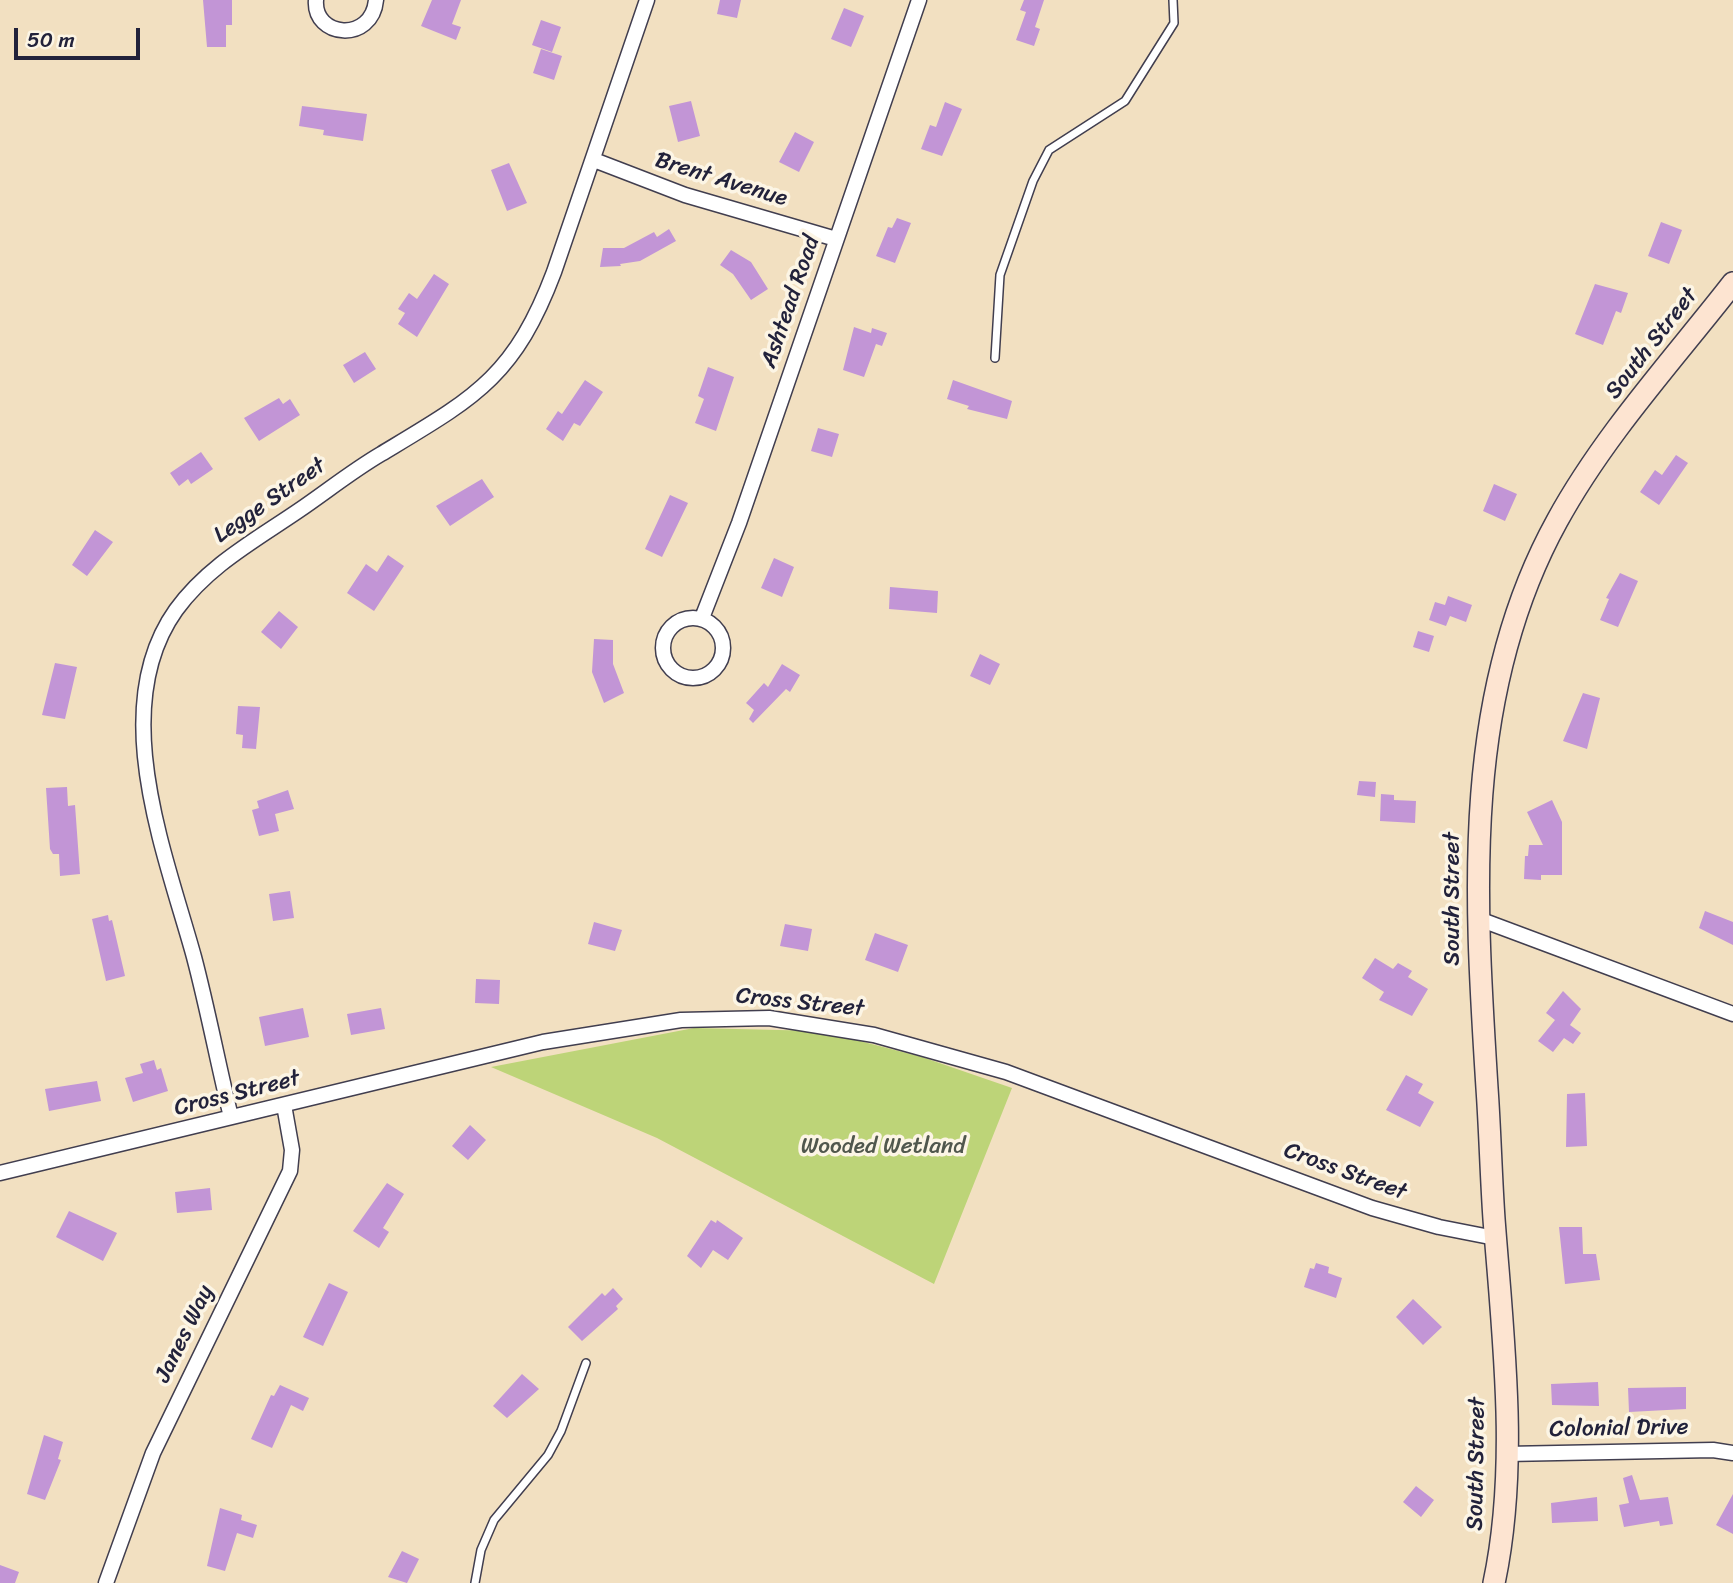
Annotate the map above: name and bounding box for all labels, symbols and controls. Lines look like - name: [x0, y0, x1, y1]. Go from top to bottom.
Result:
- scale bar: [18, 14, 144, 58]
- text: 50 m: [27, 21, 75, 59]
- street label: Brent Avenue: [652, 147, 790, 213]
- street label: Ashtead Road: [756, 232, 826, 372]
- street label: South Street: [1600, 283, 1704, 405]
- street label: Legge Street: [209, 452, 331, 550]
- street label: South Street: [1439, 832, 1467, 966]
- street label: Cross Street: [735, 983, 865, 1023]
- street label: Cross Street: [171, 1065, 303, 1123]
- park label: Wooded Wetland: [801, 1133, 965, 1161]
- street label: Cross Street: [1280, 1137, 1410, 1207]
- street label: Janes Way: [150, 1281, 220, 1387]
- street label: South Street: [1462, 1397, 1492, 1531]
- street label: Colonial Drive: [1549, 1414, 1689, 1444]

